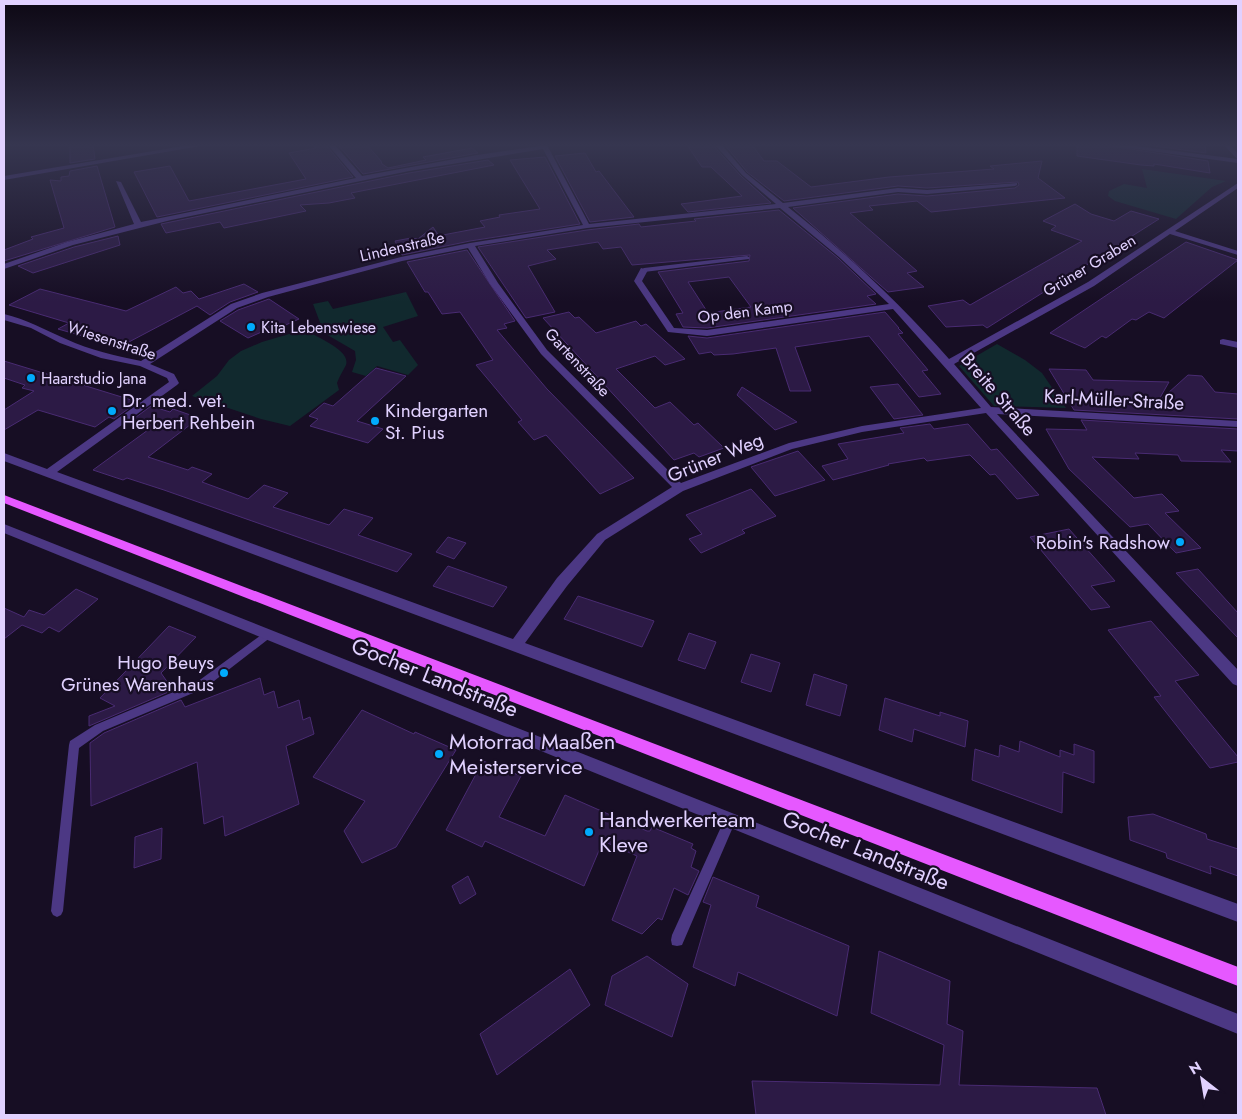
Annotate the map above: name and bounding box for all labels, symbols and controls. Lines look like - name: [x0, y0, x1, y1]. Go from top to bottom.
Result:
- street label: Lindenstraße: [357, 226, 447, 267]
- street label: Grüner Graben: [1039, 229, 1140, 302]
- street label: Op den Kamp: [696, 294, 794, 329]
- street label: Wiesenstraße: [64, 315, 159, 366]
- place label: Kita Lebenswiese: [261, 316, 376, 339]
- marker: Kita Lebenswiese: [245, 321, 257, 333]
- street label: Gartenstraße: [540, 323, 616, 402]
- street label: Breite Straße: [955, 347, 1043, 442]
- place label: Haarstudio Jana: [41, 367, 146, 390]
- marker: Haarstudio Jana: [25, 372, 37, 384]
- street label: Karl-Müller-Straße: [1043, 382, 1185, 417]
- place label: Dr. med. vet. Herbert Rehbein: [122, 387, 255, 436]
- place label: Kindergarten St. Pius: [385, 397, 488, 446]
- marker: Dr. med. vet. Herbert Rehbein: [106, 405, 118, 417]
- marker: Kindergarten St. Pius: [369, 415, 381, 427]
- street label: Grüner Weg: [663, 426, 767, 489]
- place label: Robin's Radshow: [1036, 529, 1170, 556]
- marker: Robin's Radshow: [1174, 536, 1186, 548]
- street label: Gocher Landstraße: [347, 629, 523, 725]
- place label: Hugo Beuys Grünes Warenhaus: [61, 649, 214, 698]
- marker: Hugo Beuys Grünes Warenhaus: [218, 667, 230, 679]
- place label: Motorrad Maaßen Meisterservice: [449, 725, 615, 782]
- marker: Motorrad Maaßen Meisterservice: [433, 748, 445, 760]
- street label: Gocher Landstraße: [778, 802, 954, 898]
- place label: Handwerkerteam Kleve: [599, 803, 756, 860]
- marker: Handwerkerteam Kleve: [583, 826, 595, 838]
- north arrow: [1177, 1054, 1227, 1104]
- text: N: [1185, 1056, 1205, 1079]

